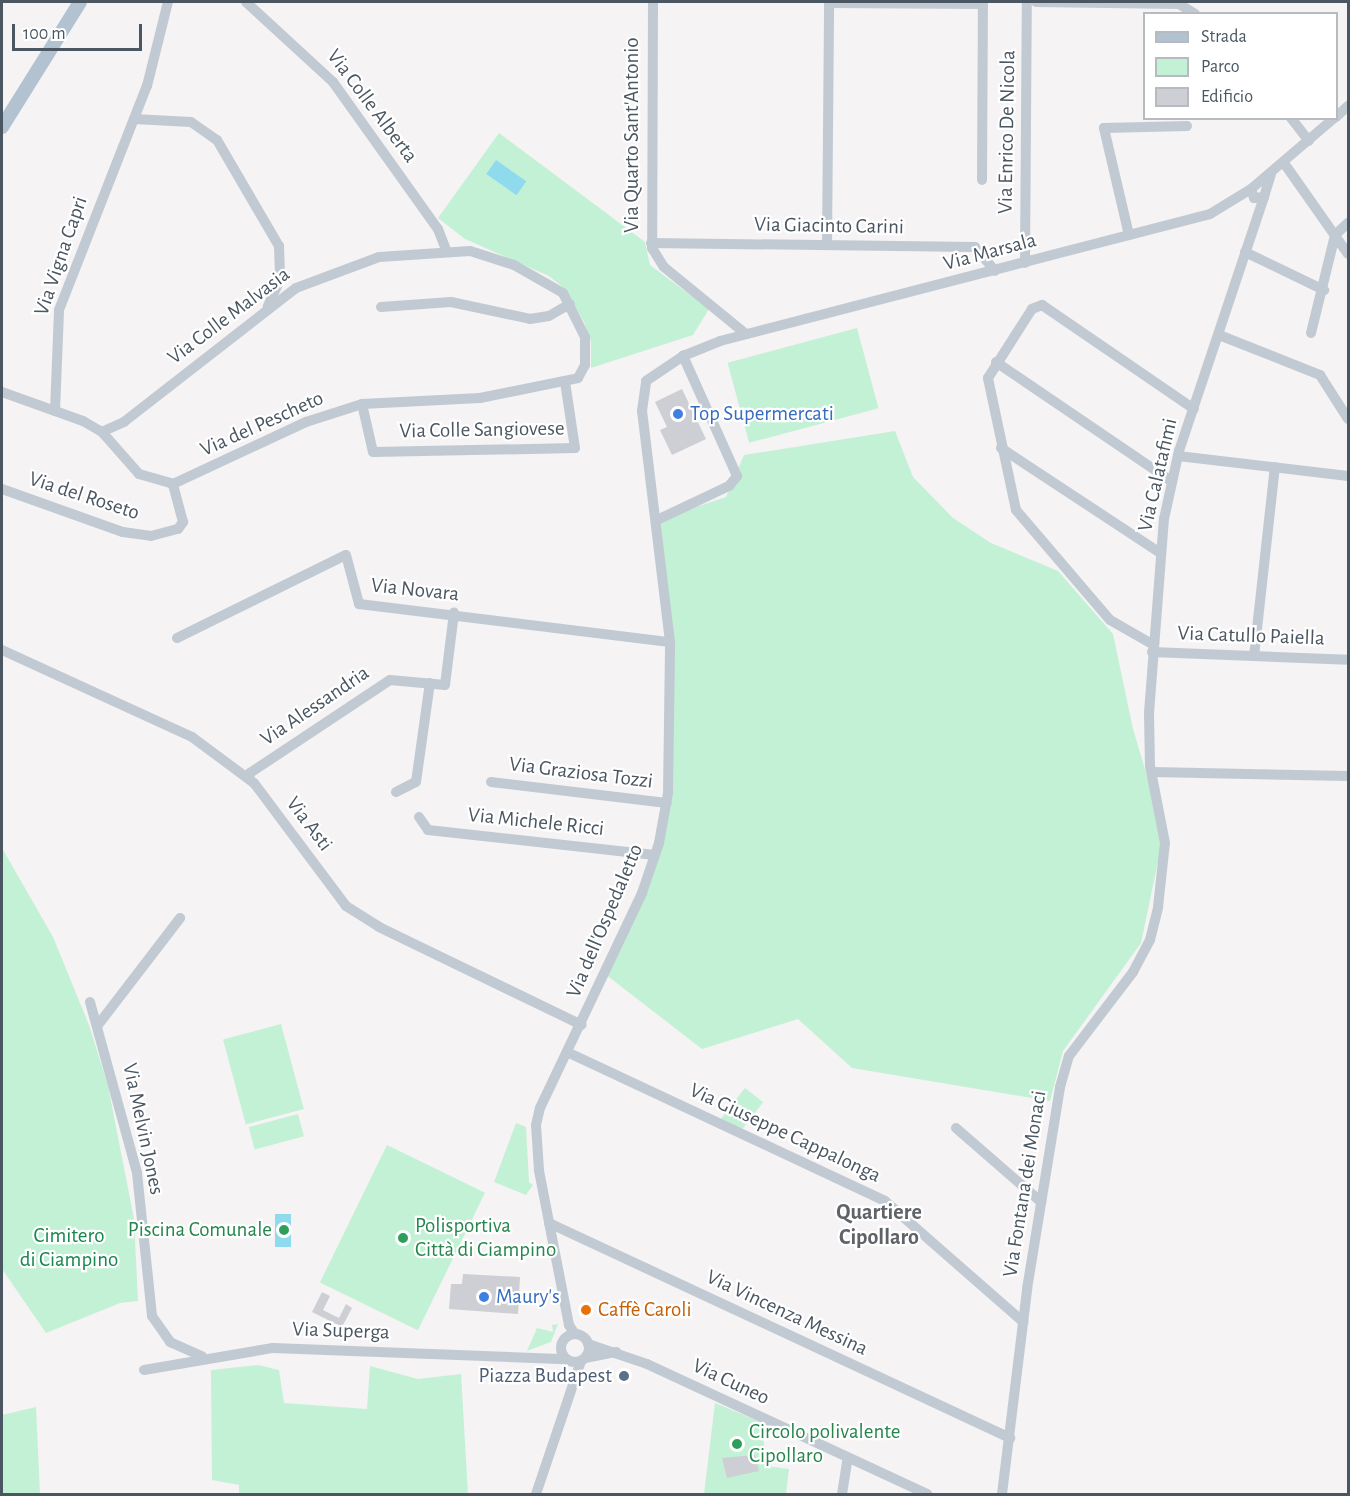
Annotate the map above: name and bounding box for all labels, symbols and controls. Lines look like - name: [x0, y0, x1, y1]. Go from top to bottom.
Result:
- scale bar: [15, 12, 146, 50]
- legend: [1143, 12, 1338, 120]
- text: 100 m: [23, 25, 66, 43]
- text: Strada: [1201, 28, 1247, 46]
- street label: Via Quarto Sant'Antonio: [619, 37, 645, 233]
- street label: Via Colle Alberta: [321, 44, 423, 168]
- street label: Via Enrico De Nicola: [993, 50, 1021, 214]
- text: Parco: [1201, 58, 1240, 76]
- text: Edificio: [1201, 88, 1253, 106]
- street label: Via Vigna Capri: [29, 193, 93, 319]
- street label: Via Giacinto Carini: [754, 212, 904, 240]
- street label: Via Marsala: [941, 228, 1039, 276]
- street label: Via Colle Malvasia: [163, 262, 295, 370]
- street label: Via del Pescheto: [196, 386, 328, 462]
- place label: Top Supermercati: [690, 401, 834, 427]
- marker: Top Supermercati: [671, 407, 685, 421]
- street label: Via Colle Sangiovese: [399, 416, 565, 444]
- street label: Via Calatafimi: [1133, 416, 1183, 534]
- street label: Via del Roseto: [26, 466, 142, 526]
- street label: Via Novara: [370, 573, 460, 607]
- street label: Via Catullo Paiella: [1177, 621, 1325, 651]
- street label: Via Alessandria: [256, 660, 374, 752]
- street label: Via Graziosa Tozzi: [508, 752, 654, 794]
- street label: Via Asti: [280, 792, 338, 856]
- street label: Via Michele Ricci: [467, 802, 605, 842]
- street label: Via dell'Ospedaletto: [561, 840, 649, 1002]
- street label: Via Melvin Jones: [117, 1061, 169, 1197]
- street label: Via Giuseppe Cappalonga: [685, 1078, 885, 1188]
- street label: Via Fontana dei Monaci: [998, 1089, 1052, 1279]
- district label: Quartiere Cipollaro: [836, 1199, 922, 1250]
- place label: Polisportiva Città di Ciampino: [415, 1213, 556, 1263]
- place label: Piscina Comunale: [128, 1217, 272, 1243]
- park label: Cimitero di Ciampino: [20, 1223, 118, 1273]
- marker: Piscina Comunale: [277, 1223, 291, 1237]
- marker: Polisportiva Città di Ciampino: [396, 1231, 410, 1245]
- street label: Via Vincenza Messina: [702, 1265, 872, 1361]
- place label: Maury's: [496, 1284, 560, 1310]
- marker: Maury's: [477, 1290, 491, 1304]
- place label: Caffè Caroli: [598, 1297, 692, 1323]
- marker: Caffè Caroli: [579, 1303, 593, 1317]
- street label: Via Superga: [292, 1317, 390, 1345]
- street label: Via Cuneo: [688, 1353, 774, 1411]
- place label: Piazza Budapest: [478, 1363, 612, 1389]
- marker: Piazza Budapest: [617, 1369, 631, 1383]
- place label: Circolo polivalente Cipollaro: [749, 1419, 900, 1469]
- marker: Circolo polivalente Cipollaro: [730, 1437, 744, 1451]

